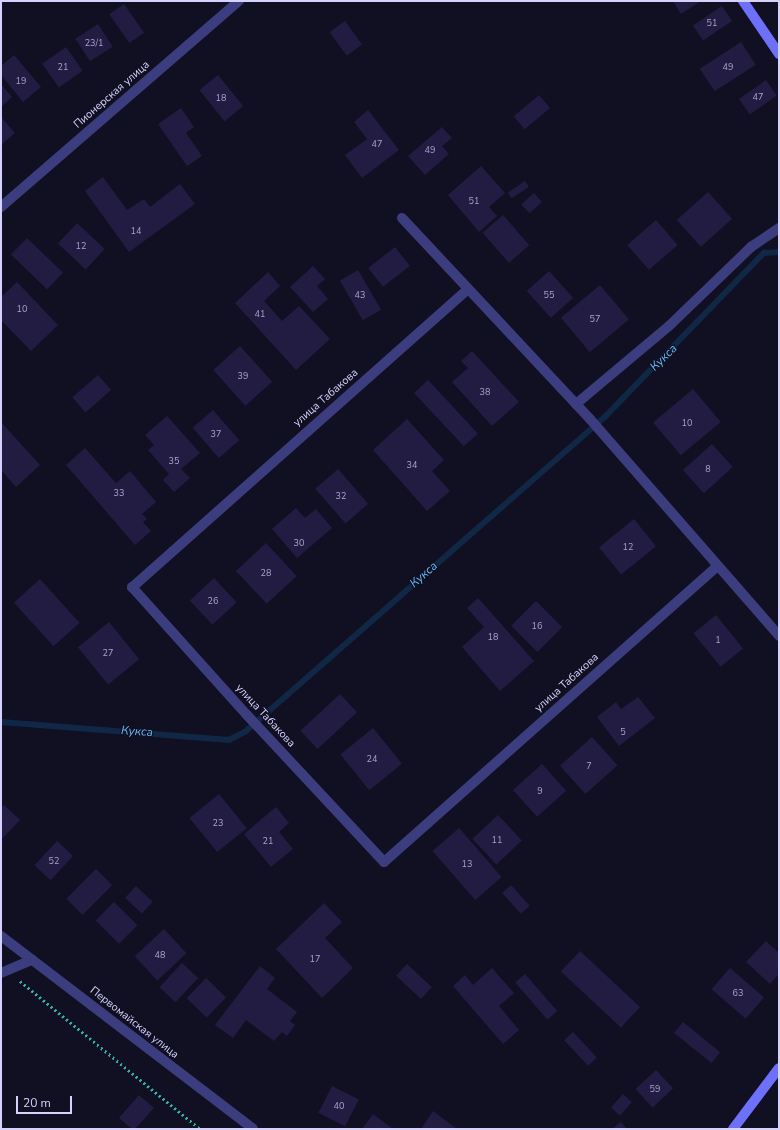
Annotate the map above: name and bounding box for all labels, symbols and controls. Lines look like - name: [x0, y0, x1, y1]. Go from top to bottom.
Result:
- house number: 51: [707, 18, 717, 28]
- house number: 23/1: [85, 38, 103, 48]
- street label: Пионерская улица: [71, 58, 153, 132]
- house number: 21: [58, 62, 68, 72]
- house number: 49: [723, 62, 733, 72]
- house number: 19: [16, 76, 26, 86]
- house number: 47: [753, 92, 763, 102]
- house number: 18: [216, 93, 226, 103]
- house number: 47: [372, 139, 382, 149]
- house number: 49: [425, 145, 435, 155]
- house number: 51: [469, 196, 479, 206]
- house number: 14: [131, 226, 141, 236]
- house number: 12: [76, 241, 86, 251]
- house number: 43: [355, 290, 365, 300]
- house number: 55: [544, 290, 554, 300]
- house number: 10: [17, 304, 27, 314]
- house number: 41: [255, 309, 265, 319]
- house number: 57: [590, 314, 600, 324]
- water label: Кукса: [648, 342, 680, 374]
- street label: улица Табакова: [291, 366, 361, 430]
- house number: 39: [238, 371, 248, 381]
- house number: 38: [480, 387, 490, 397]
- house number: 10: [682, 418, 692, 428]
- house number: 37: [211, 429, 221, 439]
- house number: 35: [169, 456, 179, 466]
- house number: 34: [407, 460, 417, 470]
- house number: 8: [705, 464, 711, 474]
- house number: 33: [114, 488, 124, 498]
- house number: 32: [336, 491, 346, 501]
- house number: 30: [294, 538, 304, 548]
- house number: 12: [623, 542, 633, 552]
- water label: Кукса: [407, 559, 441, 591]
- house number: 28: [261, 568, 271, 578]
- house number: 26: [208, 596, 218, 606]
- house number: 16: [532, 621, 542, 631]
- house number: 18: [488, 632, 498, 642]
- house number: 1: [715, 635, 721, 645]
- house number: 27: [103, 648, 113, 658]
- street label: улица Табакова: [532, 651, 602, 715]
- street label: улица Табакова: [232, 682, 298, 750]
- water label: Кукса: [120, 724, 154, 740]
- house number: 5: [620, 727, 626, 737]
- house number: 24: [367, 754, 377, 764]
- house number: 7: [586, 761, 592, 771]
- house number: 9: [537, 786, 543, 796]
- house number: 23: [213, 818, 223, 828]
- house number: 11: [492, 835, 502, 845]
- house number: 21: [263, 836, 273, 846]
- house number: 52: [49, 856, 59, 866]
- house number: 13: [462, 859, 472, 869]
- house number: 48: [155, 950, 165, 960]
- house number: 17: [310, 954, 320, 964]
- street label: Первомайская улица: [87, 984, 181, 1062]
- house number: 63: [733, 988, 743, 998]
- house number: 59: [650, 1084, 660, 1094]
- scale bar: [18, 1088, 74, 1114]
- text: 20 m: [23, 1095, 51, 1111]
- house number: 40: [334, 1101, 344, 1111]

